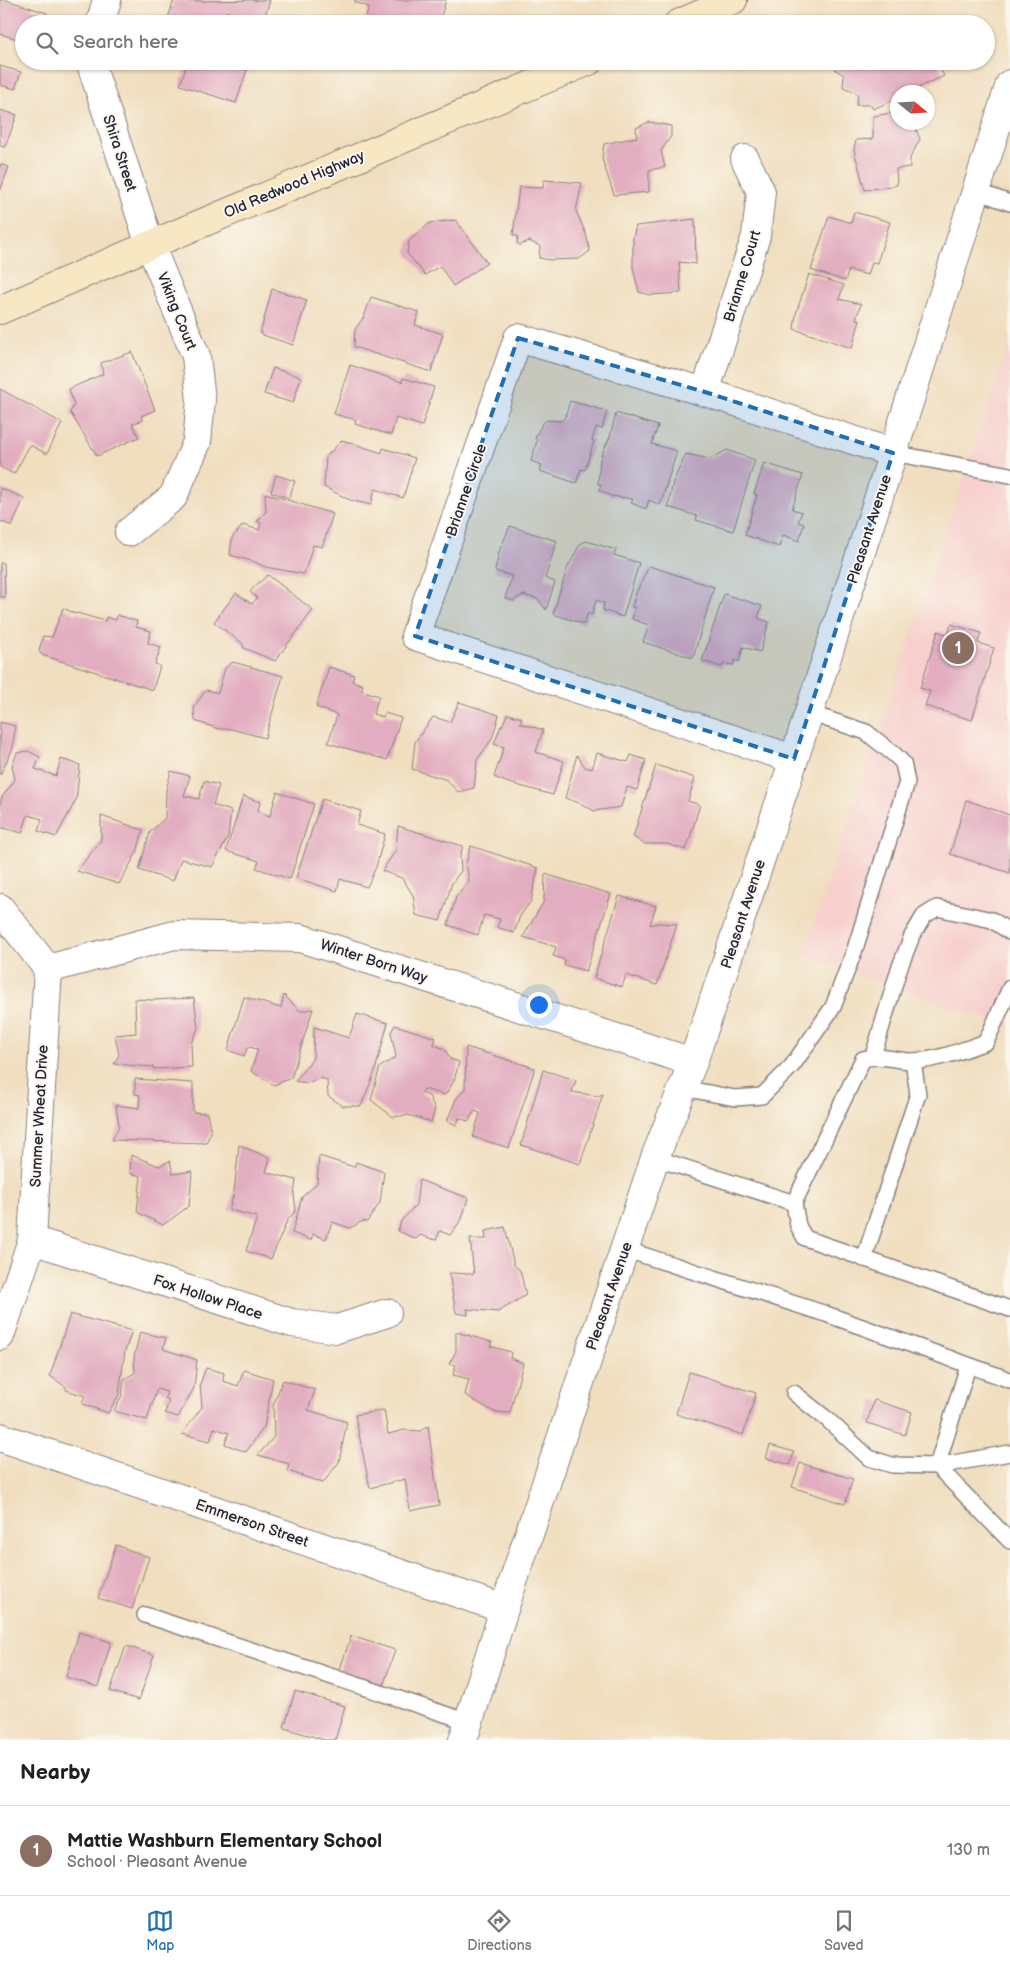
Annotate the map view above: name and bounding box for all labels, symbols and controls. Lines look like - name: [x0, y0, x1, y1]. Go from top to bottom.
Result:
- search box: [15, 15, 995, 70]
- icon: search: [33, 29, 61, 57]
- text: Search here: [73, 31, 178, 54]
- north arrow: [890, 85, 935, 130]
- street label: Shira Street: [98, 112, 141, 194]
- street label: Old Redwood Highway: [221, 146, 368, 223]
- street label: Brianne Court: [719, 228, 766, 324]
- street label: Viking Court: [152, 269, 201, 353]
- street label: Brianne Circle: [442, 441, 491, 539]
- street label: Pleasant Avenue: [843, 472, 896, 586]
- pin: 1: [942, 629, 974, 667]
- street label: Pleasant Avenue: [717, 857, 770, 971]
- street label: Winter Born Way: [318, 935, 430, 988]
- your location: [526, 992, 552, 1018]
- street label: Summer Wheat Drive: [26, 1044, 53, 1188]
- street label: Pleasant Avenue: [582, 1239, 637, 1353]
- street label: Fox Hollow Place: [151, 1271, 265, 1324]
- street label: Emmerson Street: [193, 1495, 311, 1552]
- text: Nearby: [20, 1760, 90, 1785]
- text: Mattie Washburn Elementary School: [67, 1830, 382, 1853]
- text: 1: [33, 1841, 39, 1860]
- text: 130 m: [947, 1841, 990, 1860]
- text: School · Pleasant Avenue: [67, 1853, 247, 1872]
- tab: Map: [146, 1907, 175, 1954]
- tab: Directions: [467, 1907, 532, 1954]
- tab: Saved: [824, 1907, 864, 1954]

